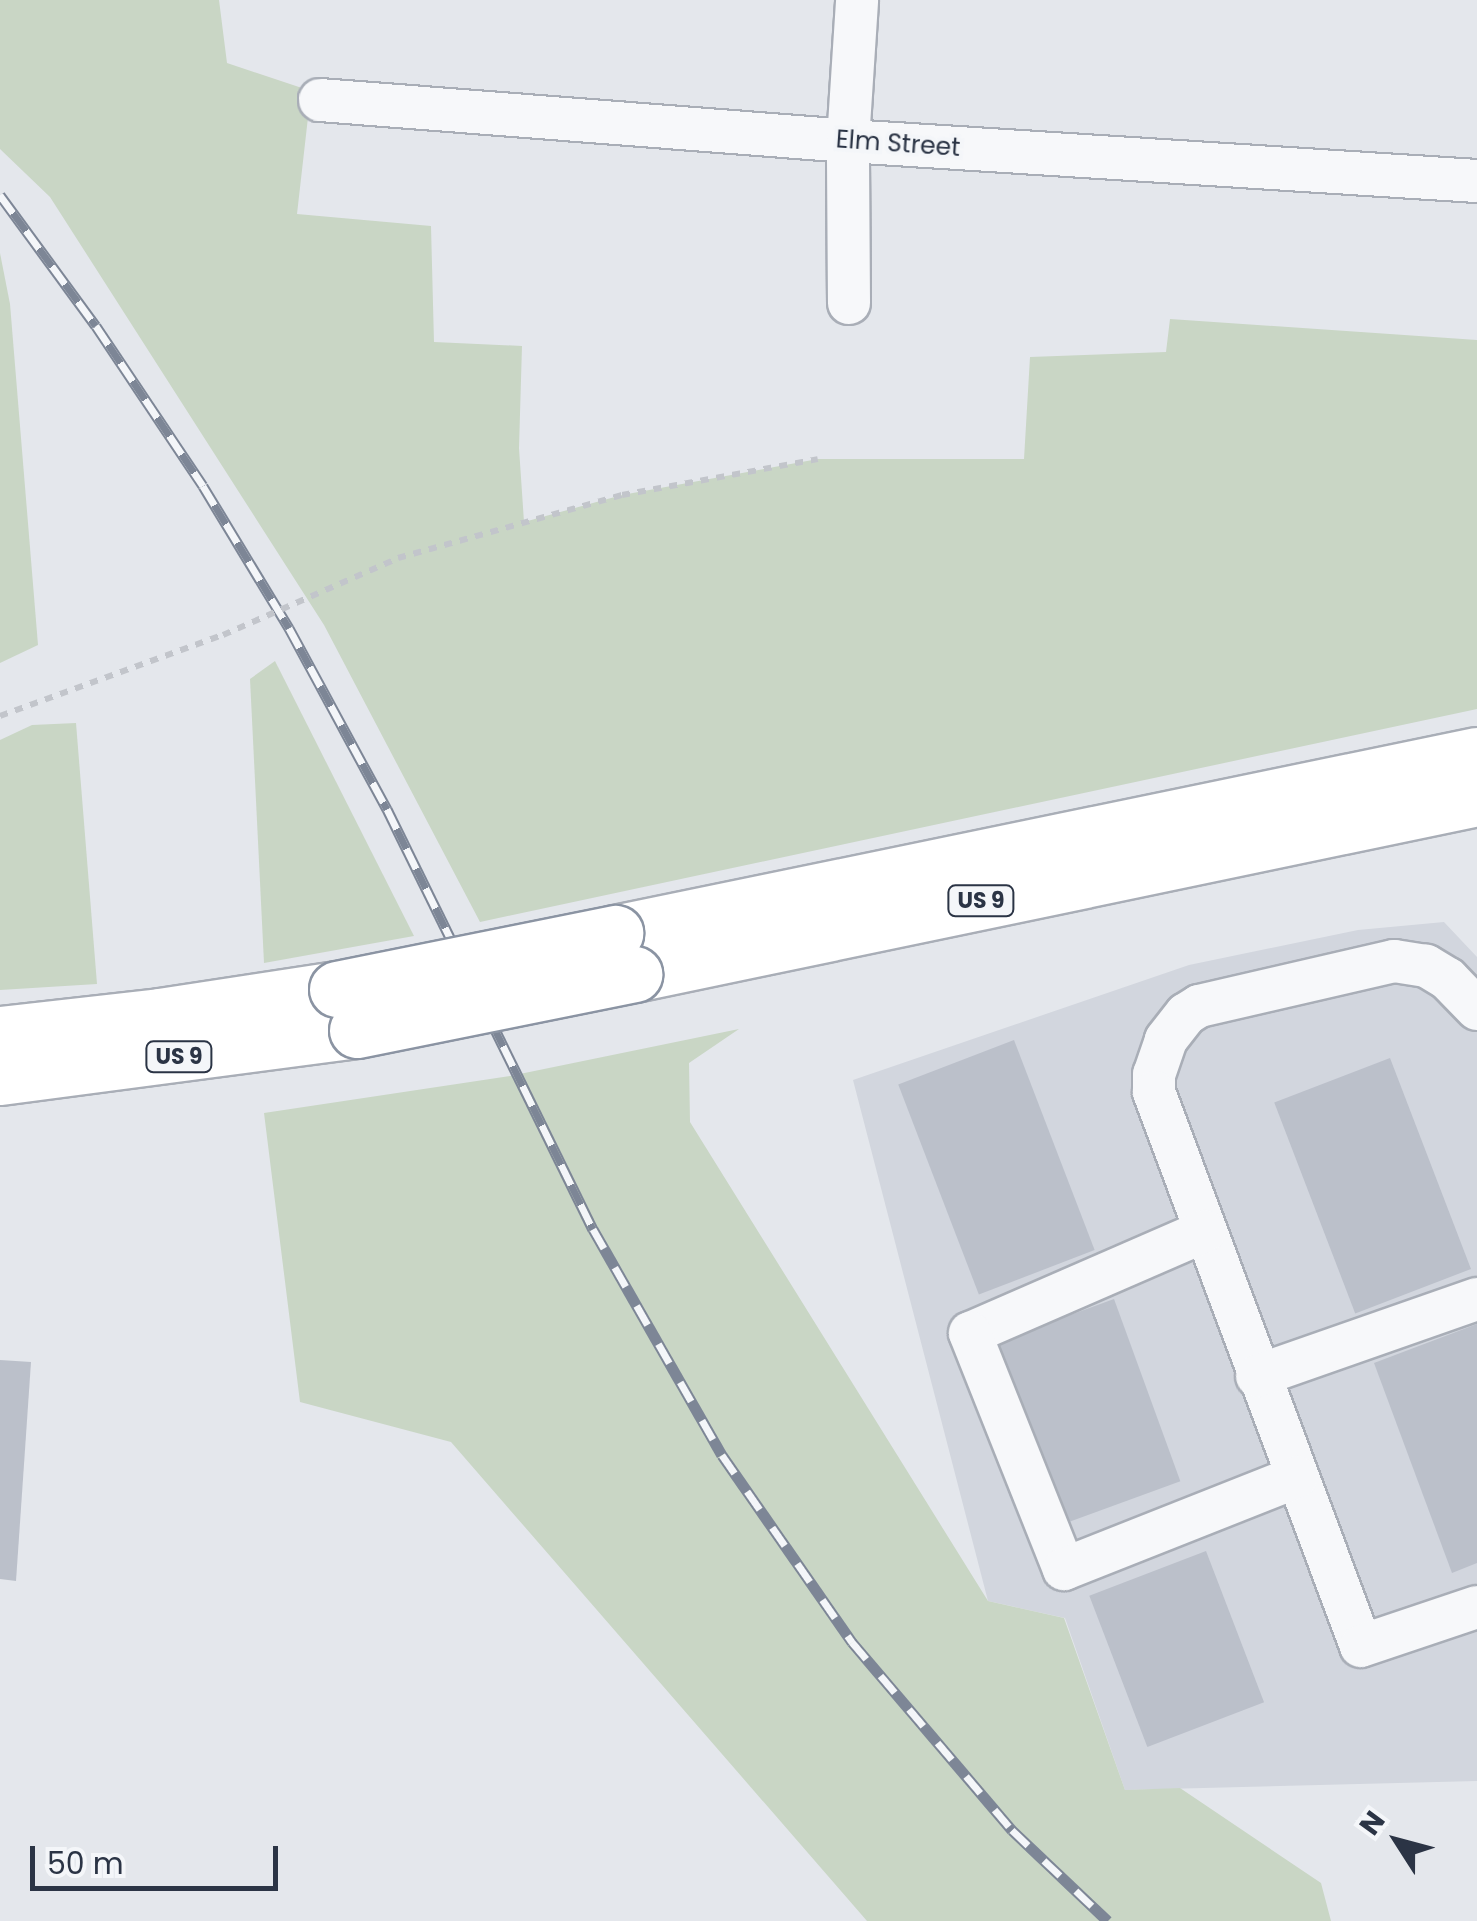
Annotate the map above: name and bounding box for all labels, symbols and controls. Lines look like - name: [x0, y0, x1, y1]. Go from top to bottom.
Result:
- street label: Elm Street: [835, 125, 961, 163]
- road number: US 9: [946, 884, 1016, 918]
- road number: US 9: [144, 1040, 214, 1074]
- north arrow: [1347, 1791, 1447, 1891]
- text: N: [1350, 1803, 1394, 1843]
- scale bar: [35, 1826, 282, 1888]
- text: 50 m: [47, 1842, 124, 1885]

